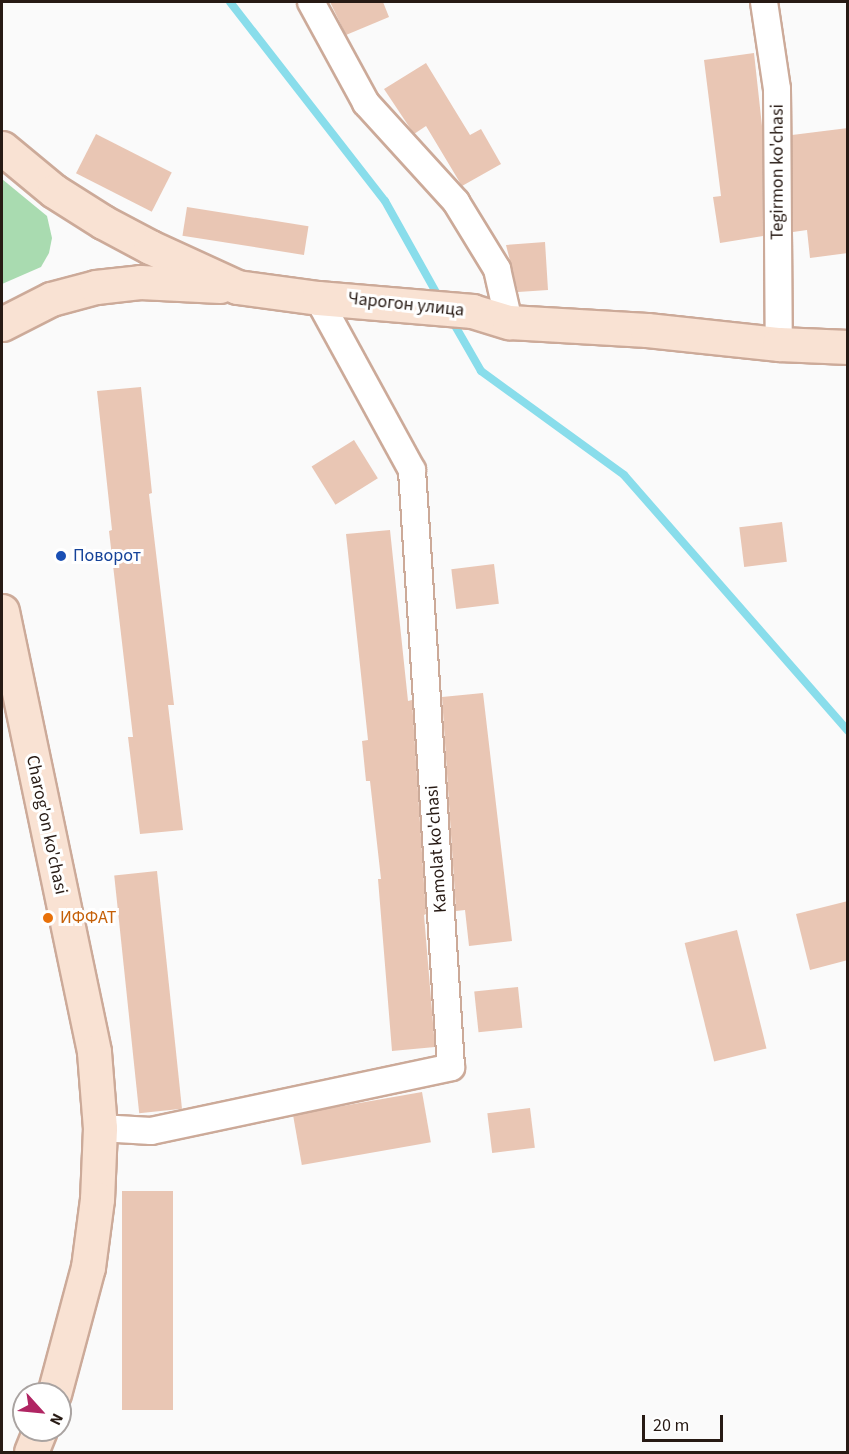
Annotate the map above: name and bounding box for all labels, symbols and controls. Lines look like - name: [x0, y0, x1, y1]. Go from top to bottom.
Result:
- street label: Tegirmon ko'chasi: [767, 104, 789, 240]
- street label: Чарогон улица: [347, 288, 465, 322]
- place label: Поворот: [73, 545, 141, 567]
- marker: Поворот: [54, 549, 68, 563]
- street label: Charog'on ko'chasi: [21, 753, 71, 897]
- street label: Kamolat ko'chasi: [422, 784, 452, 914]
- place label: ИФФАТ: [60, 907, 117, 929]
- marker: ИФФАТ: [41, 911, 55, 925]
- north arrow: [12, 1382, 72, 1442]
- scale bar: [645, 1403, 726, 1441]
- text: N: [44, 1410, 68, 1429]
- text: 20 m: [653, 1413, 689, 1438]

